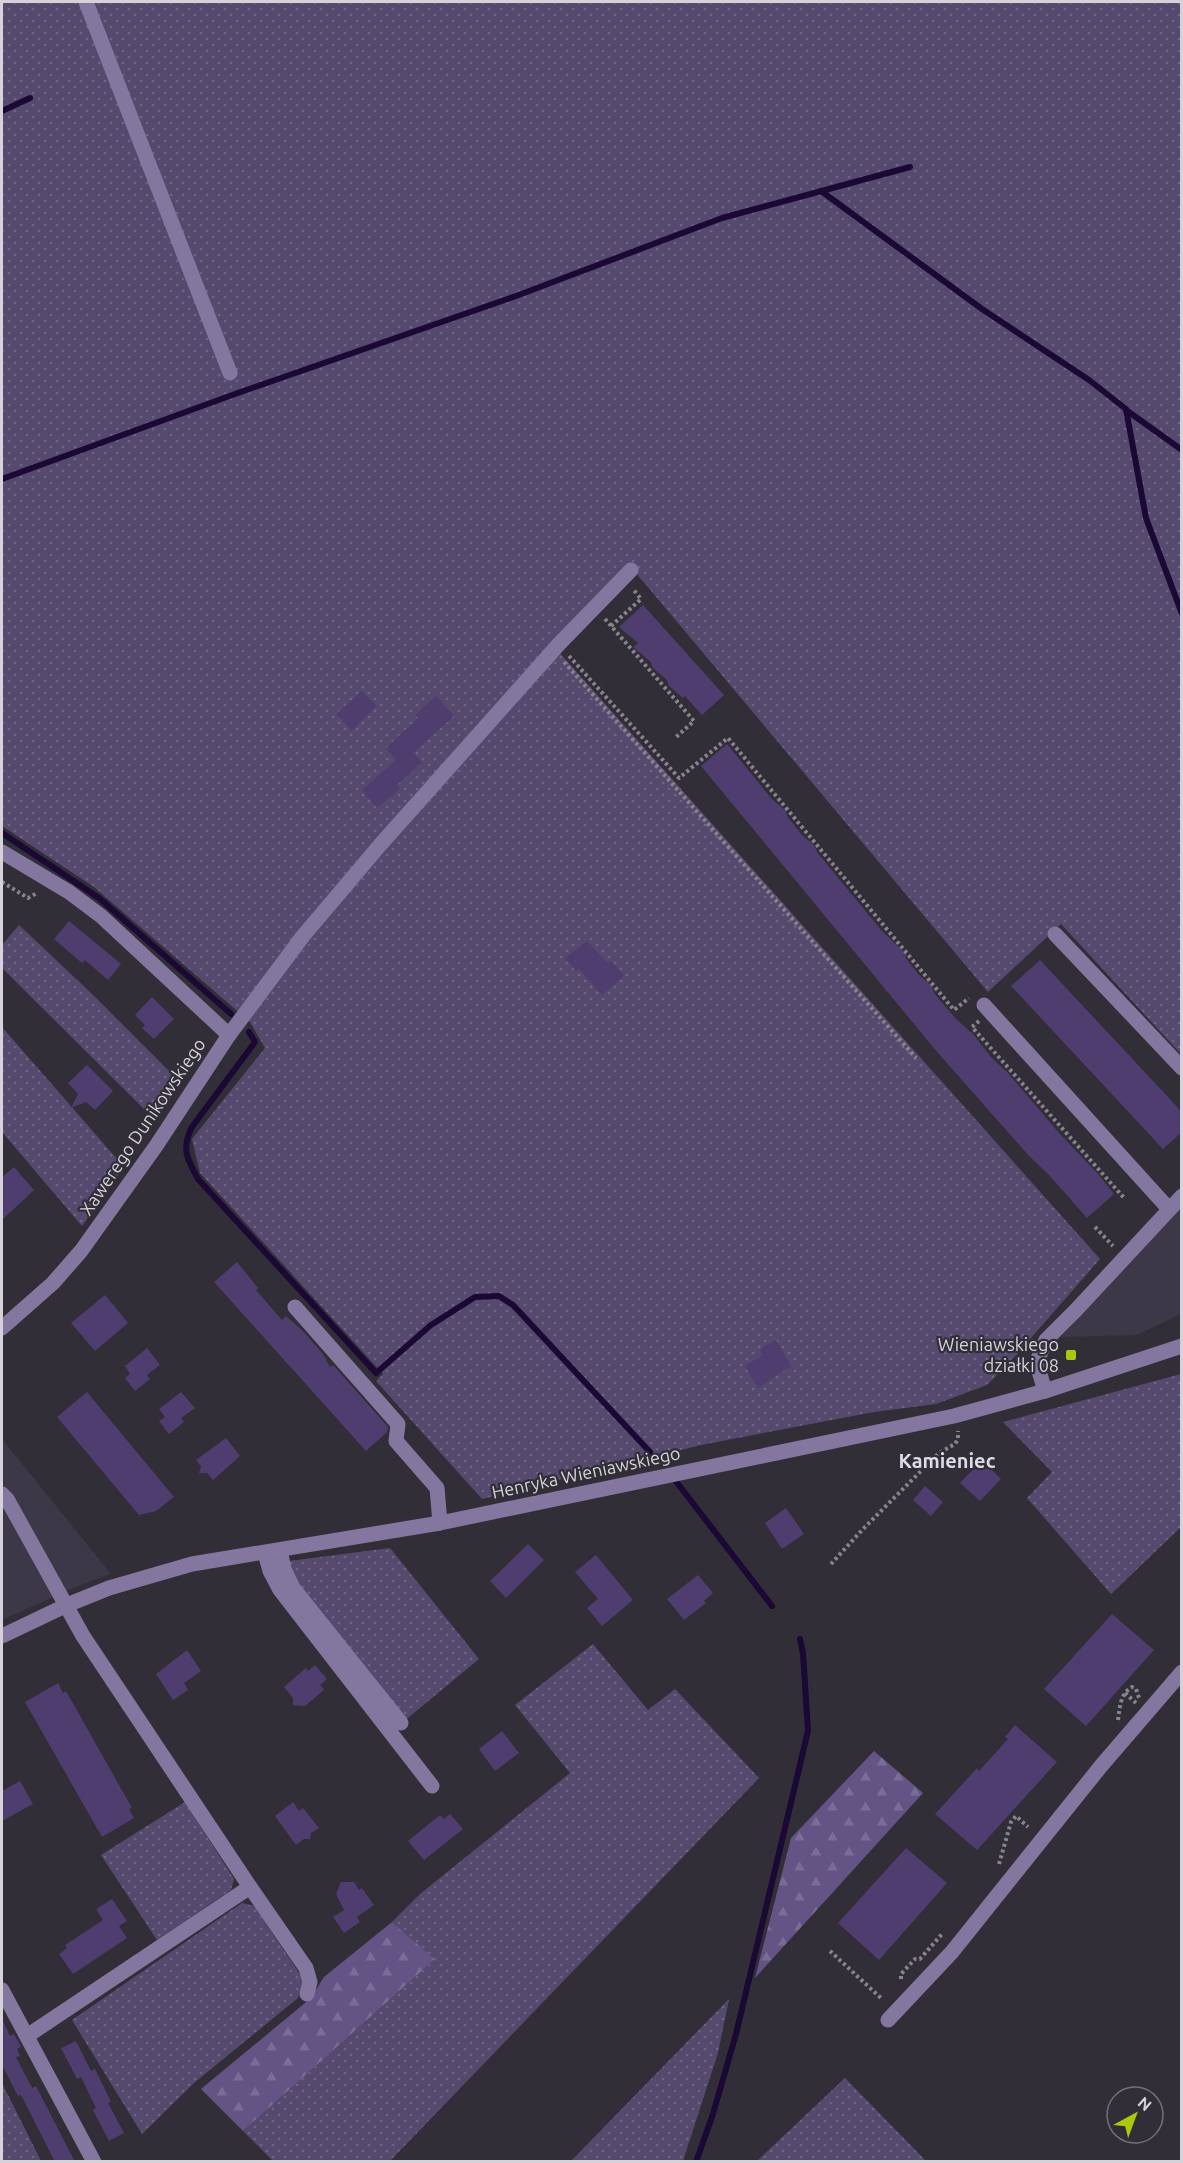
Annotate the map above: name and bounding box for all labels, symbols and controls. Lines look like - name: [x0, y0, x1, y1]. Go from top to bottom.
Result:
- street label: Xawerego Dunikowskiego: [75, 1034, 209, 1219]
- place label: Wieniawskiego działki 08: [938, 1334, 1059, 1375]
- marker: Wieniawskiego działki 08: [1064, 1348, 1078, 1362]
- street label: Henryka Wieniawskiego: [490, 1442, 682, 1502]
- district label: Kamieniec: [899, 1449, 996, 1472]
- north arrow: [1105, 2085, 1165, 2145]
- text: N: [1134, 2093, 1155, 2114]

